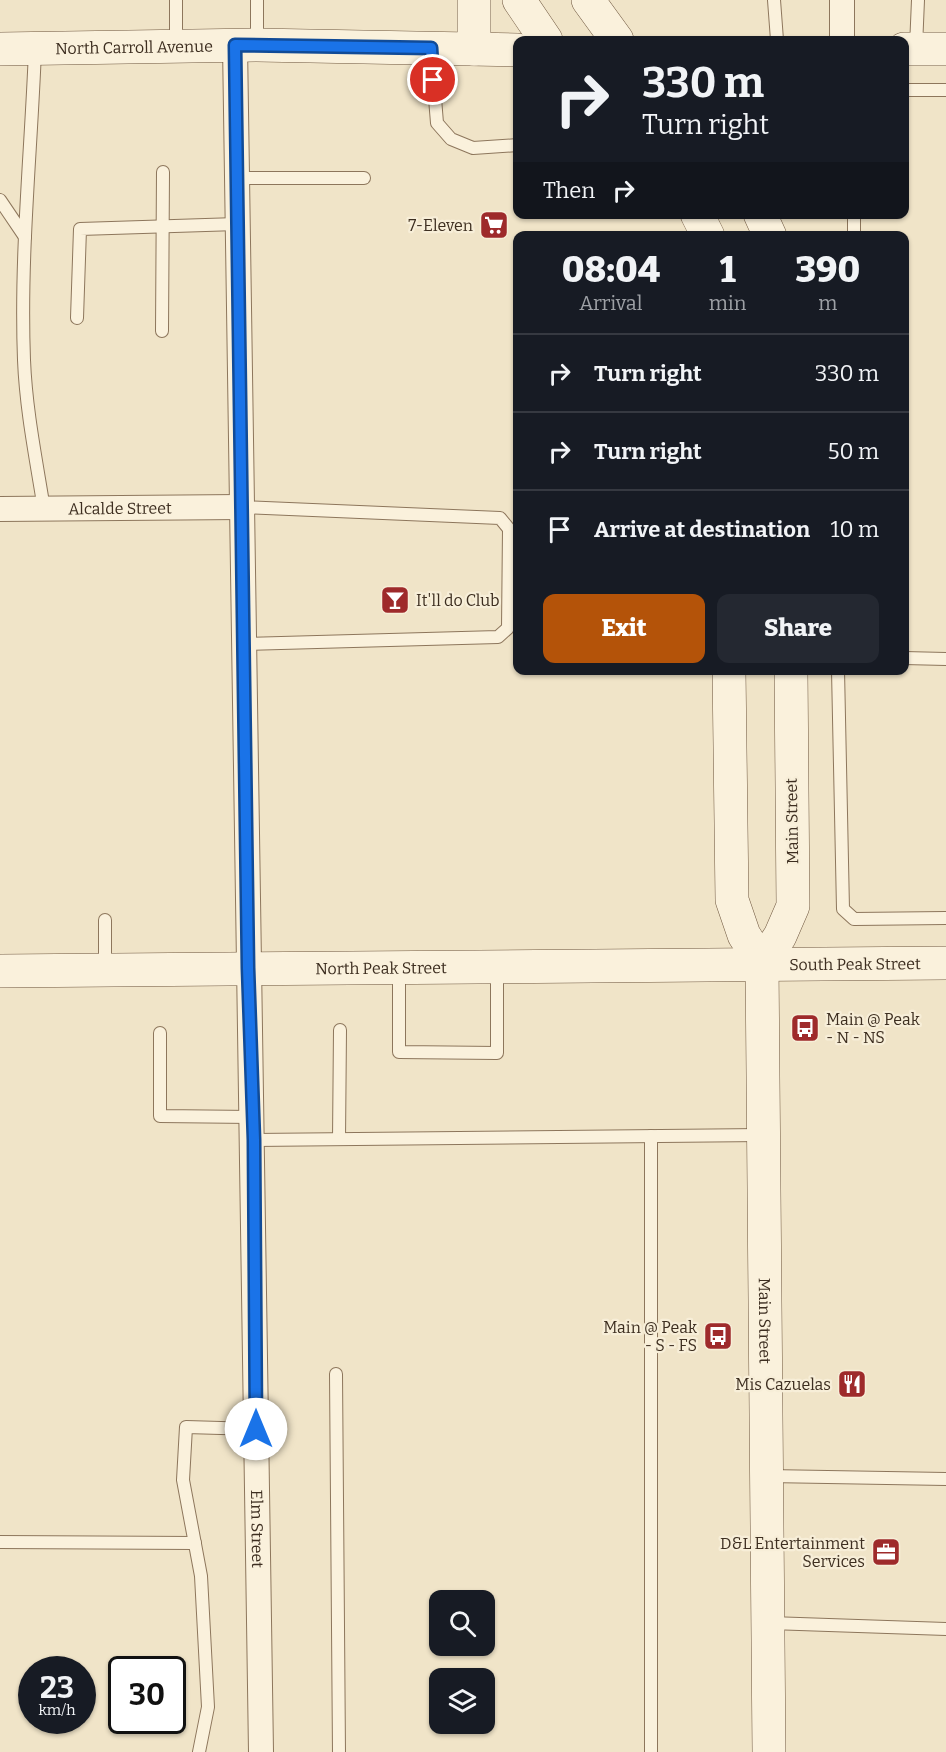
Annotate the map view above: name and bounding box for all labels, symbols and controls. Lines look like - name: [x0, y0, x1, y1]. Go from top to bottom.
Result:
- street label: North Carroll Avenue: [55, 36, 213, 58]
- pin: [407, 54, 458, 105]
- text: 330 m: [642, 58, 764, 108]
- icon: right: [543, 60, 621, 138]
- icon: arrive: [416, 63, 449, 96]
- text: Turn right: [642, 109, 769, 141]
- icon: right: [607, 174, 640, 207]
- text: Then: [543, 177, 595, 204]
- supermarket icon: 7-Eleven: [478, 209, 510, 241]
- place label: 7-Eleven: [408, 216, 473, 235]
- text: 08:04: [562, 248, 660, 292]
- text: 1: [720, 248, 736, 292]
- text: 390: [795, 248, 860, 292]
- text: Arrival: [579, 291, 643, 315]
- text: min: [709, 291, 746, 315]
- text: m: [818, 291, 837, 315]
- icon: right: [543, 357, 576, 390]
- text: Turn right: [594, 360, 702, 387]
- text: 330 m: [815, 360, 879, 387]
- icon: right: [543, 435, 576, 468]
- text: Turn right: [594, 438, 702, 465]
- text: 50 m: [828, 438, 879, 465]
- street label: Alcalde Street: [68, 498, 172, 518]
- icon: arrive: [543, 513, 576, 546]
- text: Arrive at destination: [594, 516, 810, 543]
- text: 10 m: [831, 516, 879, 543]
- bar icon: It'll do Club: [379, 584, 411, 616]
- place label: It'll do Club: [416, 591, 500, 610]
- button: Exit: [543, 594, 705, 663]
- button: Share: [717, 594, 879, 663]
- street label: Main Street: [782, 778, 802, 864]
- street label: South Peak Street: [789, 954, 921, 974]
- street label: North Peak Street: [315, 958, 447, 978]
- place label: Main @ Peak - N - NS: [826, 1010, 920, 1047]
- bus stop icon: Main @ Peak - N - NS: [789, 1012, 821, 1044]
- street label: Main Street: [755, 1278, 775, 1364]
- place label: Main @ Peak - S - FS: [603, 1318, 697, 1355]
- bus stop icon: Main @ Peak - S - FS: [702, 1320, 734, 1352]
- restaurant icon: Mis Cazuelas: [836, 1368, 868, 1400]
- place label: Mis Cazuelas: [735, 1375, 831, 1394]
- position arrow: [224, 1397, 288, 1461]
- street label: Elm Street: [247, 1490, 268, 1568]
- place label: D&L Entertainment Services: [720, 1534, 865, 1571]
- office icon: D&L Entertainment Services: [870, 1536, 902, 1568]
- map controls: [429, 1590, 495, 1734]
- button: search: [429, 1590, 495, 1656]
- speed limit sign: 30: [108, 1656, 186, 1734]
- button: layers: [429, 1668, 495, 1734]
- text: 23: [40, 1670, 74, 1706]
- text: km/h: [38, 1701, 76, 1719]

